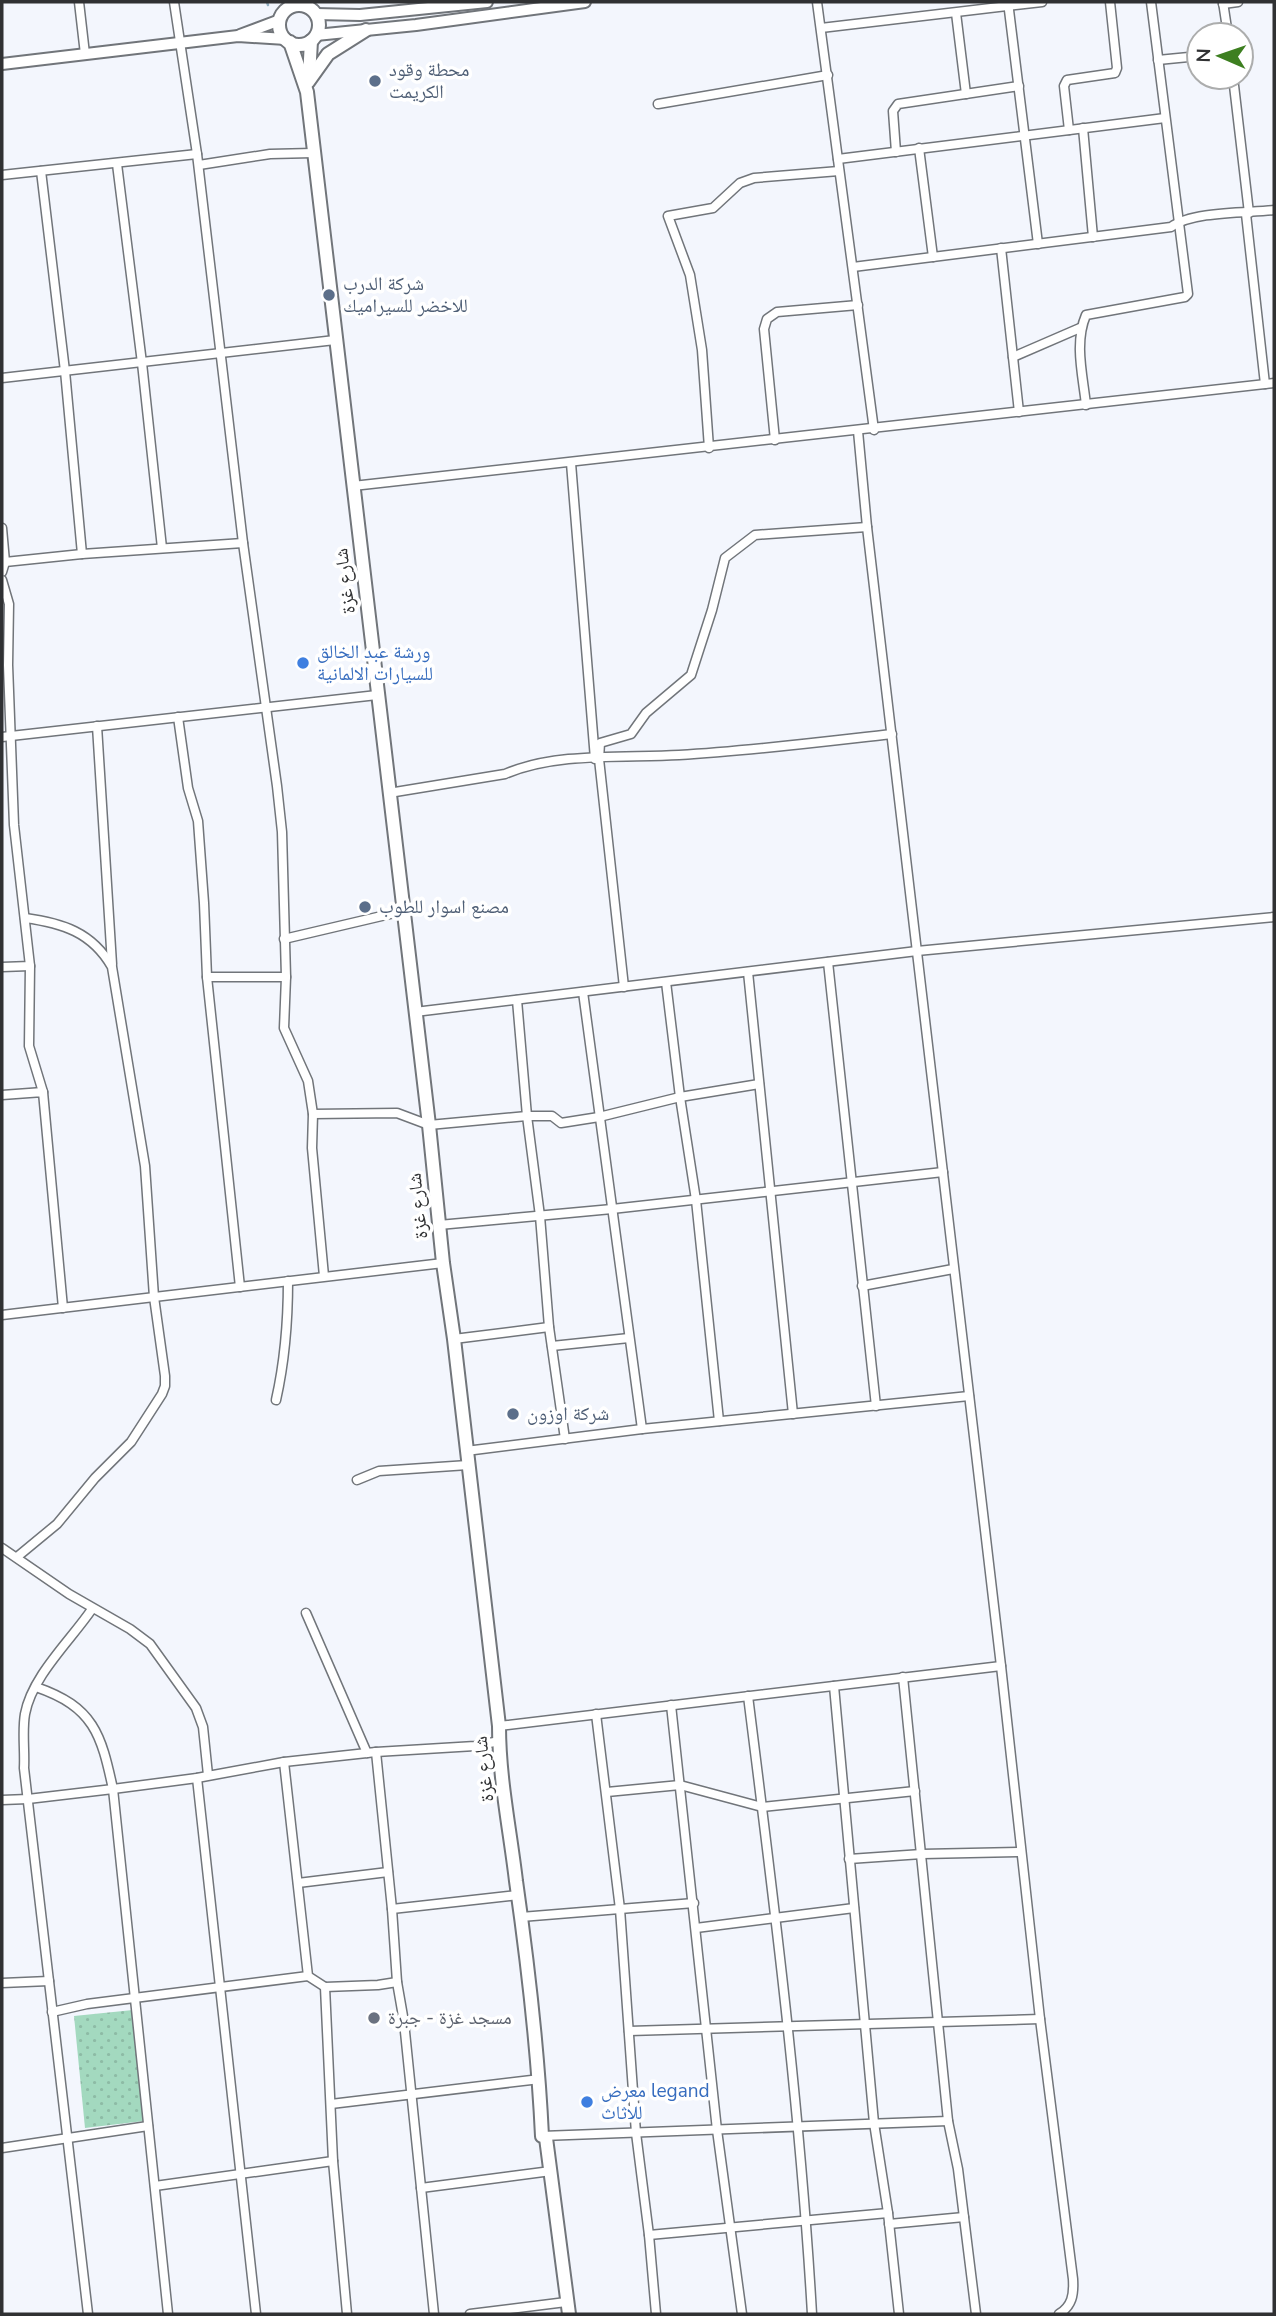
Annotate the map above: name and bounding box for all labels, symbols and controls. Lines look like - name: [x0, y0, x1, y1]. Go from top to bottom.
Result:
- north arrow: [1185, 21, 1255, 91]
- text: N: [1191, 48, 1217, 63]
- place label: محطة وقود الكريمت: [389, 57, 469, 105]
- marker: محطة وقود الكريمت: [367, 73, 383, 89]
- place label: شركة الدرب للاخضر للسيراميك: [343, 271, 468, 319]
- marker: شركة الدرب للاخضر للسيراميك: [321, 287, 337, 303]
- street label: شارع غزة: [328, 547, 362, 615]
- place label: ورشة عبد الخالق للسيارات الالمانية: [317, 639, 433, 687]
- marker: ورشة عبد الخالق للسيارات الالمانية: [295, 655, 311, 671]
- place label: مصنع اسوار للطوب: [379, 894, 509, 920]
- marker: مصنع اسوار للطوب: [357, 899, 373, 915]
- street label: شارع غزة: [402, 1172, 434, 1240]
- place label: شركة اوزون: [527, 1401, 609, 1427]
- marker: شركة اوزون: [505, 1406, 521, 1422]
- street label: شارع غزة: [468, 1735, 500, 1803]
- place label: مسجد غزة - جبرة: [388, 2005, 512, 2031]
- marker: مسجد غزة - جبرة: [366, 2010, 382, 2026]
- place label: معرض legand للاثاث: [601, 2078, 710, 2126]
- marker: معرض legand للاثاث: [579, 2094, 595, 2110]

